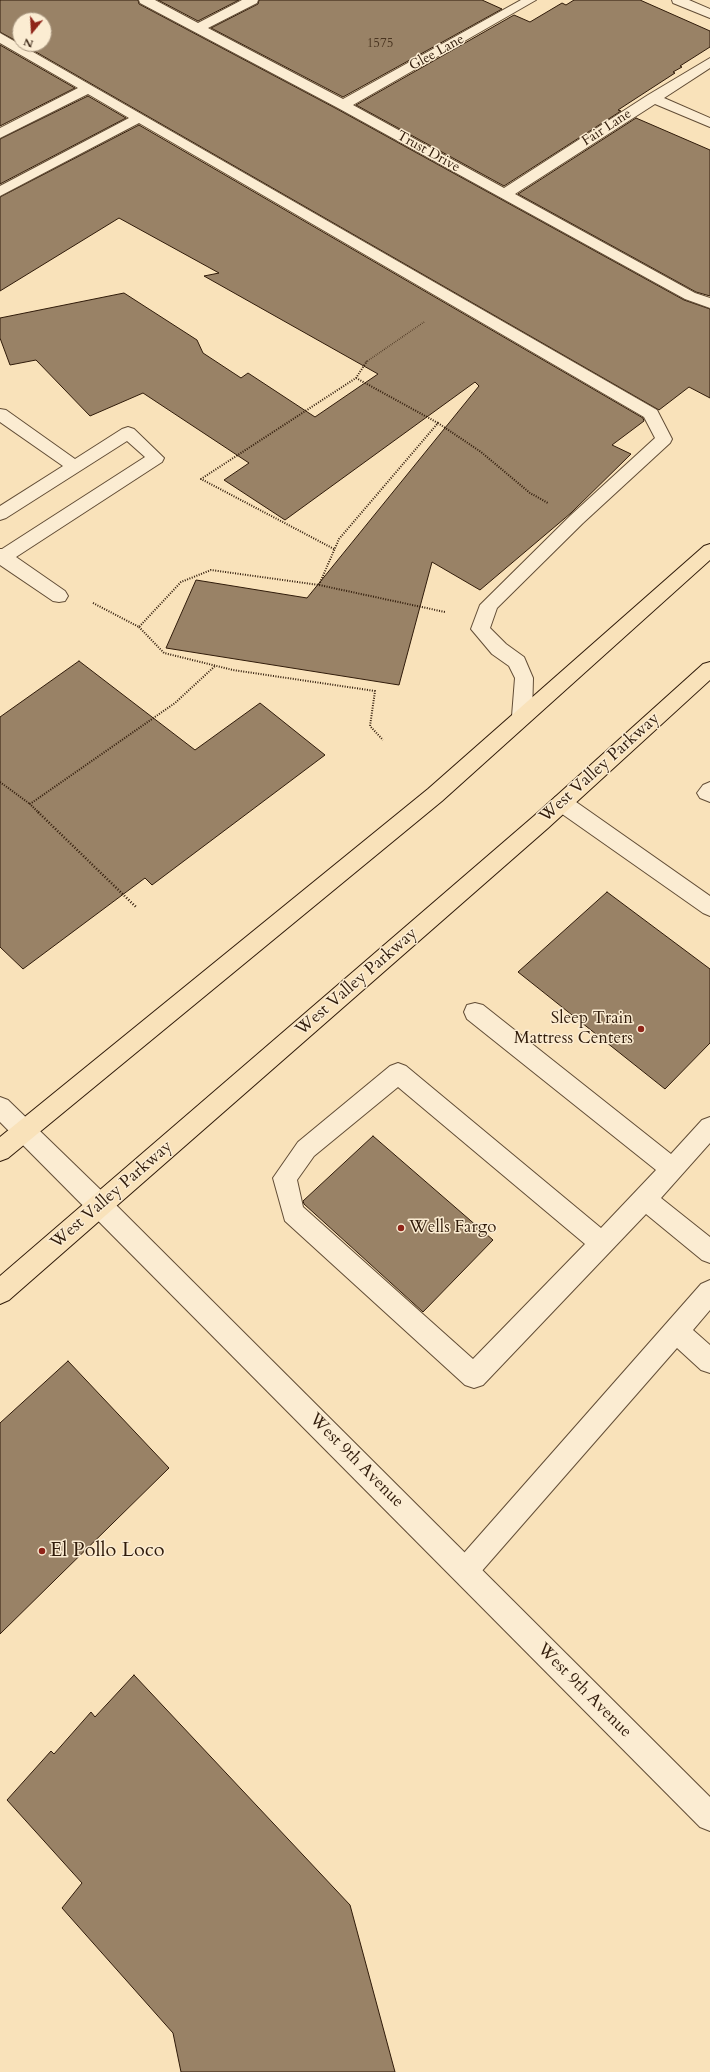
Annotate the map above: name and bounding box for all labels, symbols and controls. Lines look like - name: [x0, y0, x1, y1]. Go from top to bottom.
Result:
- north arrow: [12, 12, 52, 52]
- street label: Glee Lane: [407, 31, 467, 75]
- text: N: [22, 34, 35, 52]
- house number: 1575: [367, 36, 393, 52]
- street label: Fair Lane: [579, 106, 635, 150]
- street label: Trust Drive: [393, 128, 463, 176]
- street label: West Valley Parkway: [536, 709, 664, 827]
- street label: West Valley Parkway: [292, 924, 422, 1040]
- place label: Sleep Train Mattress Centers: [514, 1009, 633, 1049]
- marker: Sleep Train Mattress Centers: [636, 1024, 646, 1034]
- street label: West Valley Parkway: [47, 1137, 177, 1253]
- place label: Wells Fargo: [409, 1218, 496, 1238]
- marker: Wells Fargo: [396, 1223, 406, 1233]
- street label: West 9th Avenue: [305, 1410, 407, 1512]
- place label: El Pollo Loco: [50, 1539, 165, 1563]
- marker: El Pollo Loco: [37, 1546, 47, 1556]
- street label: West 9th Avenue: [533, 1640, 635, 1742]

